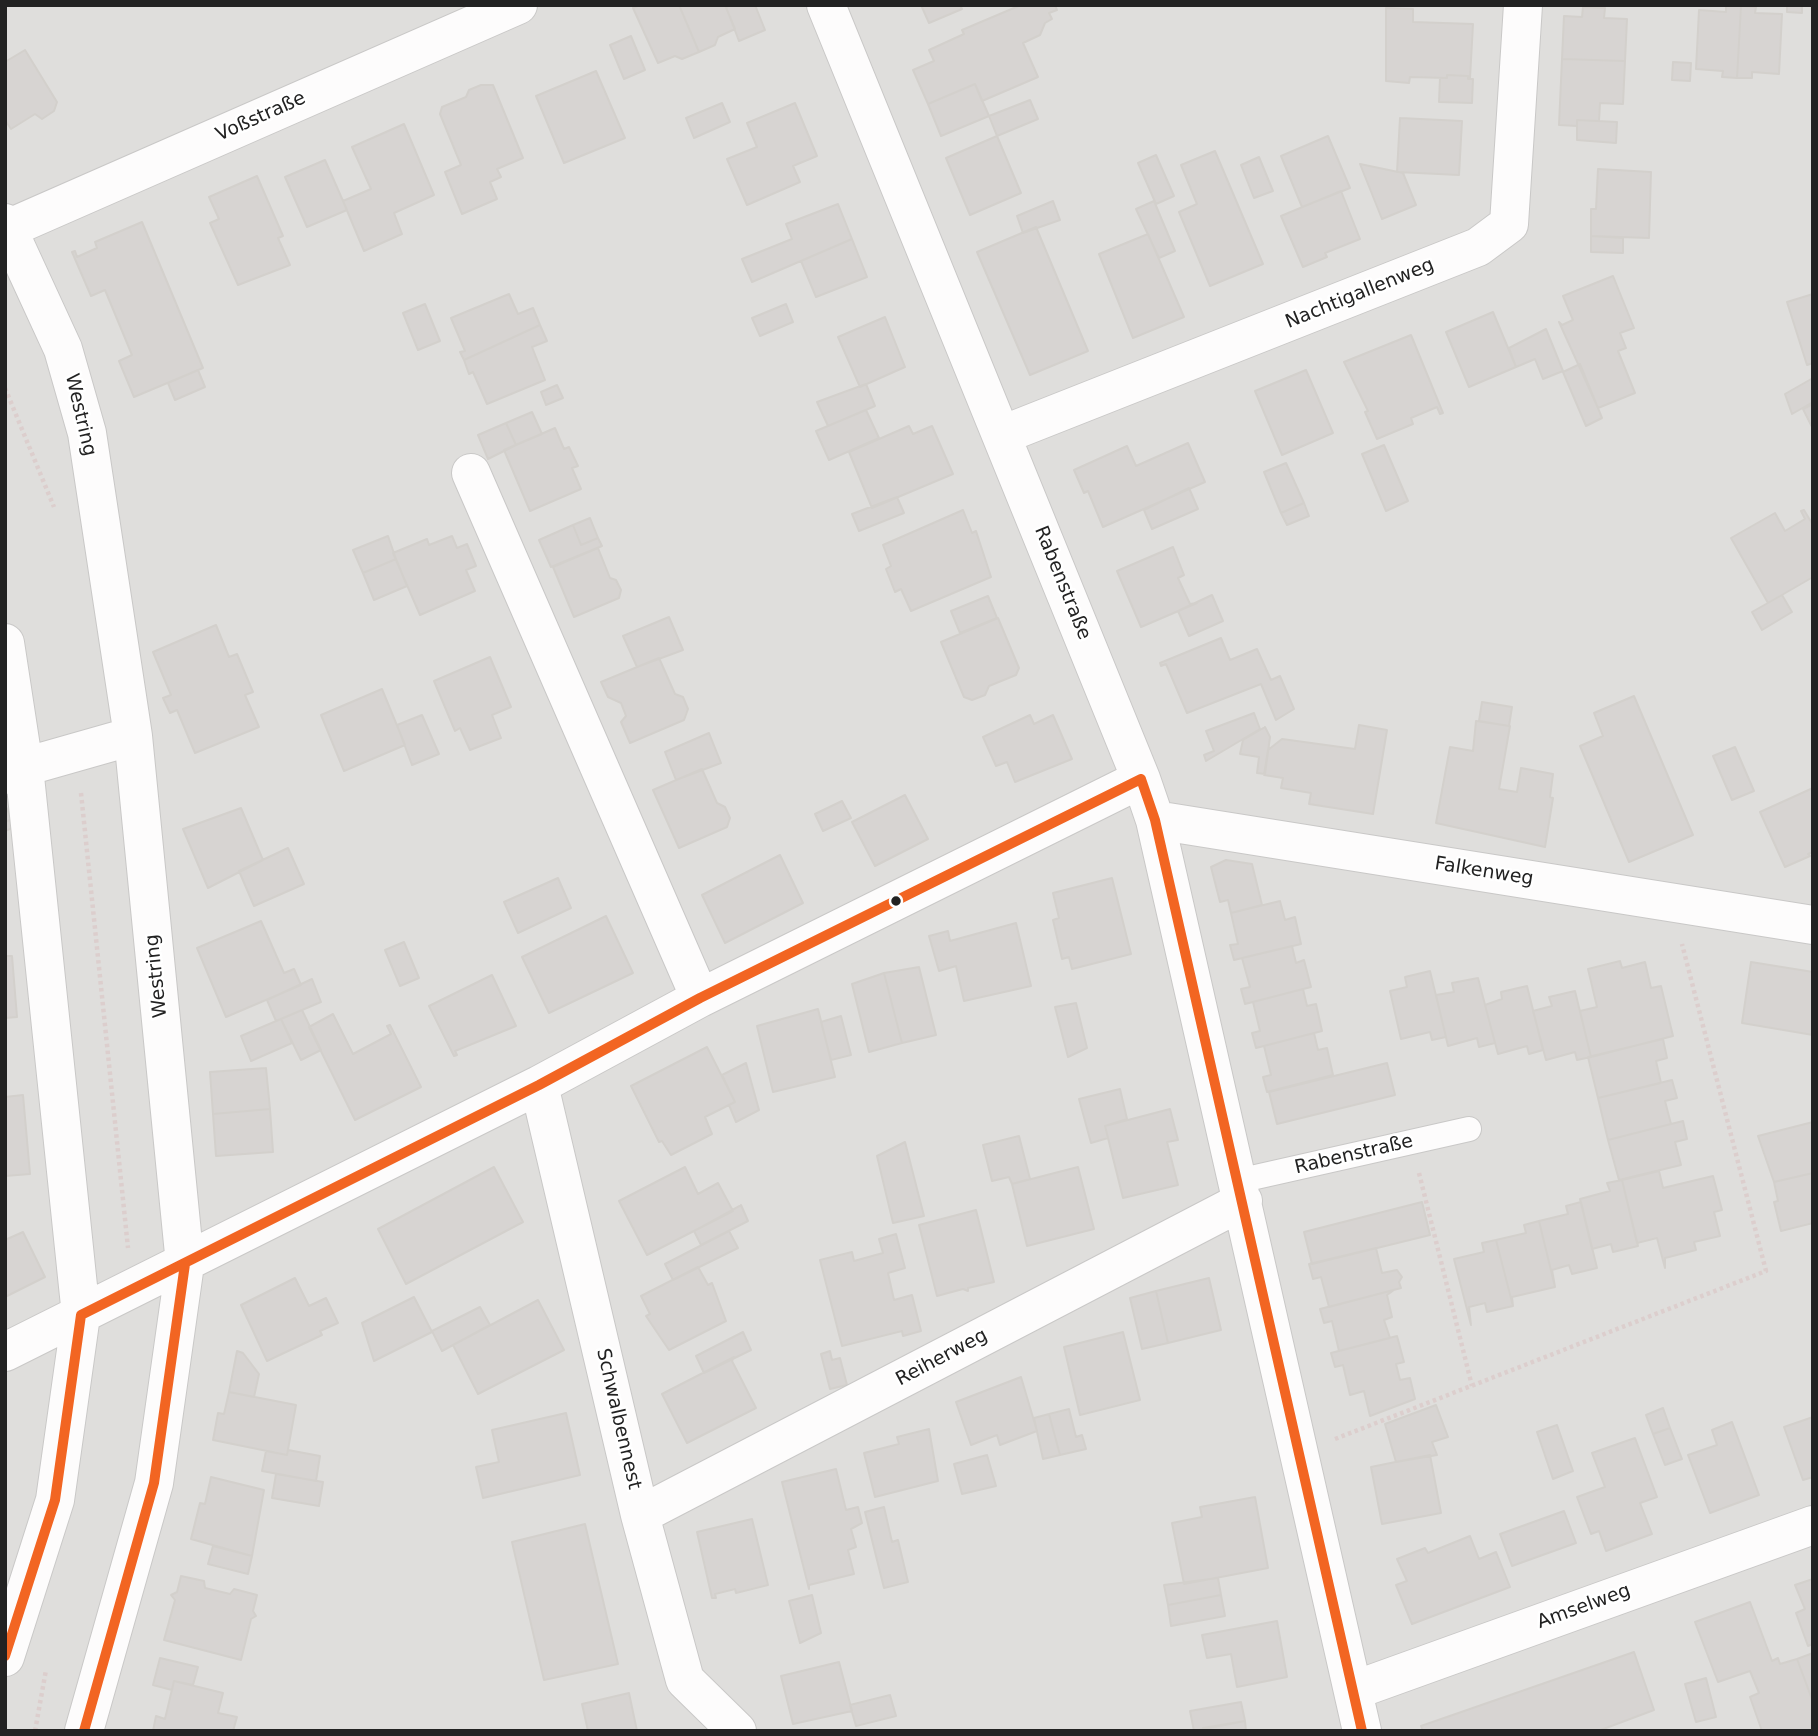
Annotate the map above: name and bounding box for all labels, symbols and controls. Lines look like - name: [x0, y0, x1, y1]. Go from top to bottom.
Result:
- street label: Voßstraße: [213, 87, 309, 147]
- street label: Nachtigallenweg: [1282, 254, 1438, 334]
- street label: Westring: [59, 372, 101, 458]
- street label: Rabenstraße: [1029, 523, 1095, 643]
- street label: Falkenweg: [1433, 853, 1535, 891]
- unlabelled marker: [889, 894, 903, 908]
- street label: Westring: [141, 933, 173, 1019]
- street label: Rabenstraße: [1293, 1130, 1415, 1180]
- street label: Reiherweg: [892, 1324, 992, 1392]
- street label: Schwalbennest: [591, 1346, 645, 1492]
- street label: Amselweg: [1534, 1580, 1634, 1634]

